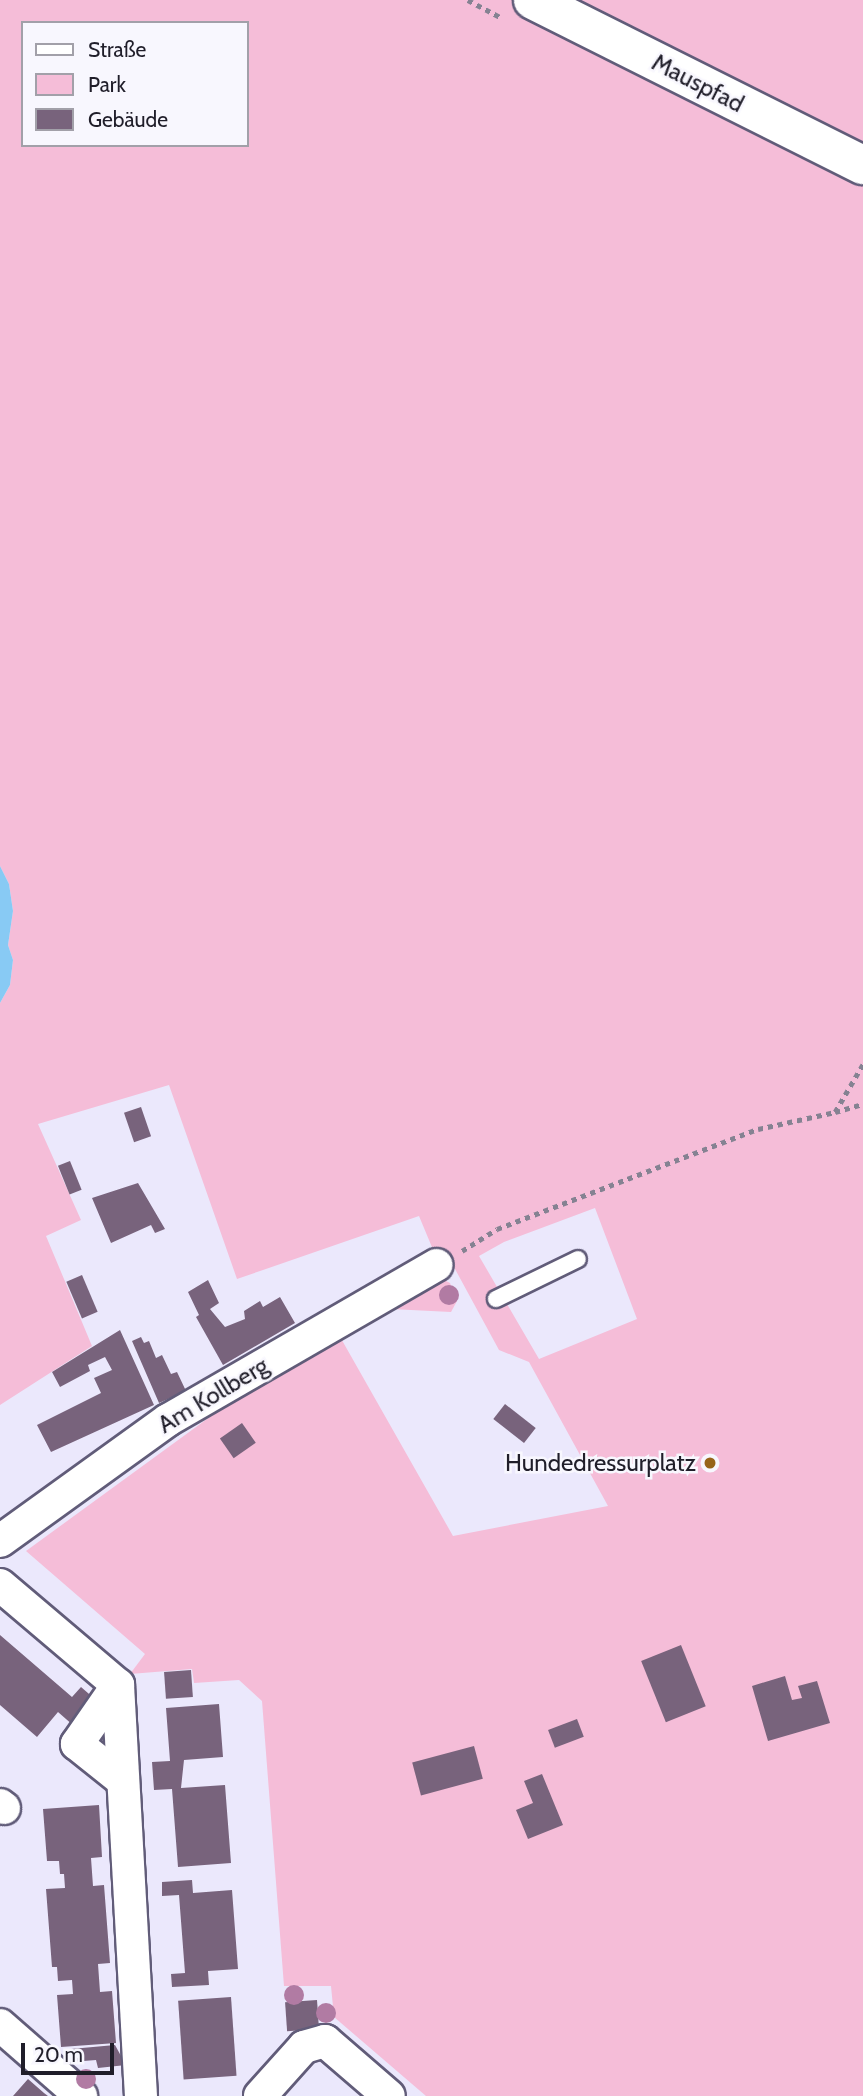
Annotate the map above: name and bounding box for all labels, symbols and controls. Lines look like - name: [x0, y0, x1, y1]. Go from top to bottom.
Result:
- legend: [21, 21, 248, 147]
- text: Straße: [88, 37, 146, 62]
- street label: Mauspfad: [647, 48, 749, 118]
- text: Park: [88, 72, 126, 97]
- text: Gebäude: [88, 107, 168, 132]
- street label: Am Kollberg: [153, 1351, 273, 1439]
- place label: Hundedressurplatz: [505, 1449, 696, 1477]
- marker: Hundedressurplatz: [702, 1455, 718, 1471]
- scale bar: [24, 2030, 117, 2074]
- text: 20 m: [34, 2042, 83, 2067]

